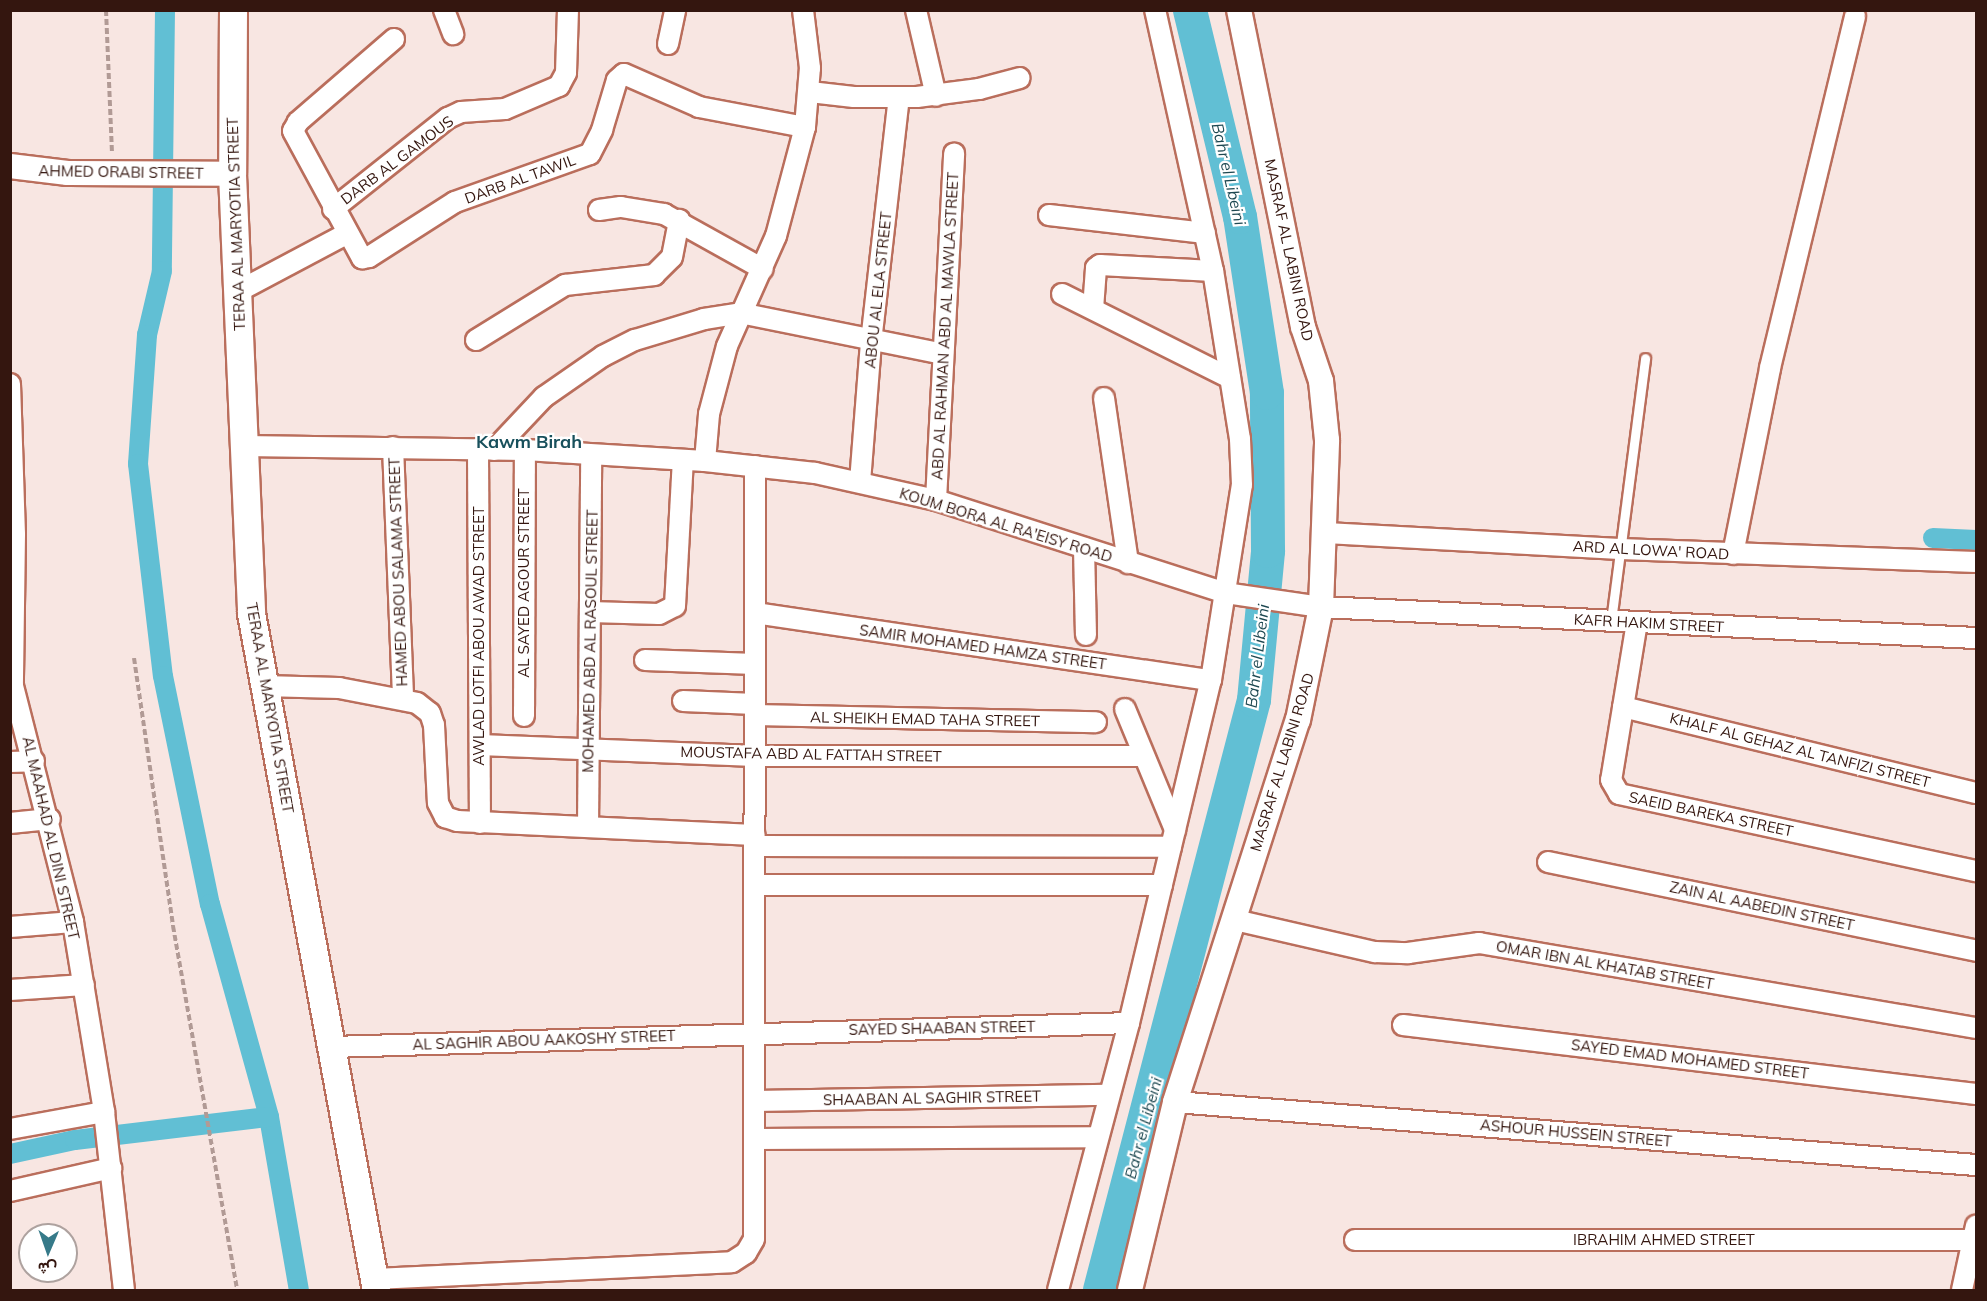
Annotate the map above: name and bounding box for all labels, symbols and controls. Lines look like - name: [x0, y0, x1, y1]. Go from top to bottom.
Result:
- street label: DARB AL GAMOUS: [337, 112, 457, 208]
- street label: TERAA AL MARYOTIA STREET: [223, 117, 249, 331]
- water label: Bahr el Libeini: [1208, 121, 1250, 227]
- street label: DARB AL TAWIL: [462, 151, 578, 207]
- street label: MASRAF AL LABINI ROAD: [1261, 157, 1317, 343]
- street label: AHMED ORABI STREET: [38, 162, 204, 182]
- street label: ABD AL RAHMAN ABD AL MAWLA STREET: [928, 172, 962, 480]
- street label: ABOU AL ELA STREET: [861, 211, 895, 369]
- district label: Kawm Birah: [476, 431, 582, 453]
- street label: HAMED ABOU SALAMA STREET: [385, 457, 411, 687]
- street label: KOUM BORA AL RA'EISY ROAD: [897, 484, 1115, 566]
- street label: AL SAYED AGOUR STREET: [515, 488, 533, 678]
- street label: AWLAD LOTFI ABOU AWAD STREET: [470, 506, 488, 766]
- street label: MOHAMED ABD AL RASOUL STREET: [579, 509, 601, 773]
- street label: ARD AL LOWA' ROAD: [1572, 537, 1730, 563]
- street label: TERAA AL MARYOTIA STREET: [243, 601, 297, 815]
- water label: Bahr el Libeini: [1241, 603, 1273, 709]
- street label: KAFR HAKIM STREET: [1573, 610, 1725, 636]
- street label: SAMIR MOHAMED HAMZA STREET: [858, 621, 1108, 673]
- street label: MASRAF AL LABINI ROAD: [1246, 671, 1318, 853]
- street label: AL SHEIKH EMAD TAHA STREET: [810, 708, 1040, 730]
- street label: KHALF AL GEHAZ AL TANFIZI STREET: [1668, 709, 1932, 791]
- street label: AL MAAHAD AL DINI STREET: [19, 735, 83, 941]
- street label: MOUSTAFA ABD AL FATTAH STREET: [680, 743, 942, 765]
- street label: SAEID BAREKA STREET: [1627, 788, 1795, 840]
- street label: ZAIN AL AABEDIN STREET: [1668, 878, 1856, 934]
- street label: OMAR IBN AL KHATAB STREET: [1495, 937, 1715, 993]
- street label: SAYED SHAABAN STREET: [848, 1017, 1036, 1039]
- street label: AL SAGHIR ABOU AAKOSHY STREET: [412, 1026, 676, 1054]
- street label: SAYED EMAD MOHAMED STREET: [1570, 1035, 1810, 1083]
- water label: Bahr el Libeini: [1120, 1075, 1166, 1181]
- street label: SHAABAN AL SAGHIR STREET: [823, 1087, 1041, 1109]
- street label: ASHOUR HUSSEIN STREET: [1479, 1116, 1673, 1150]
- north arrow: [18, 1223, 78, 1283]
- street label: IBRAHIM AHMED STREET: [1573, 1231, 1755, 1249]
- text: ش: [37, 1259, 57, 1279]

